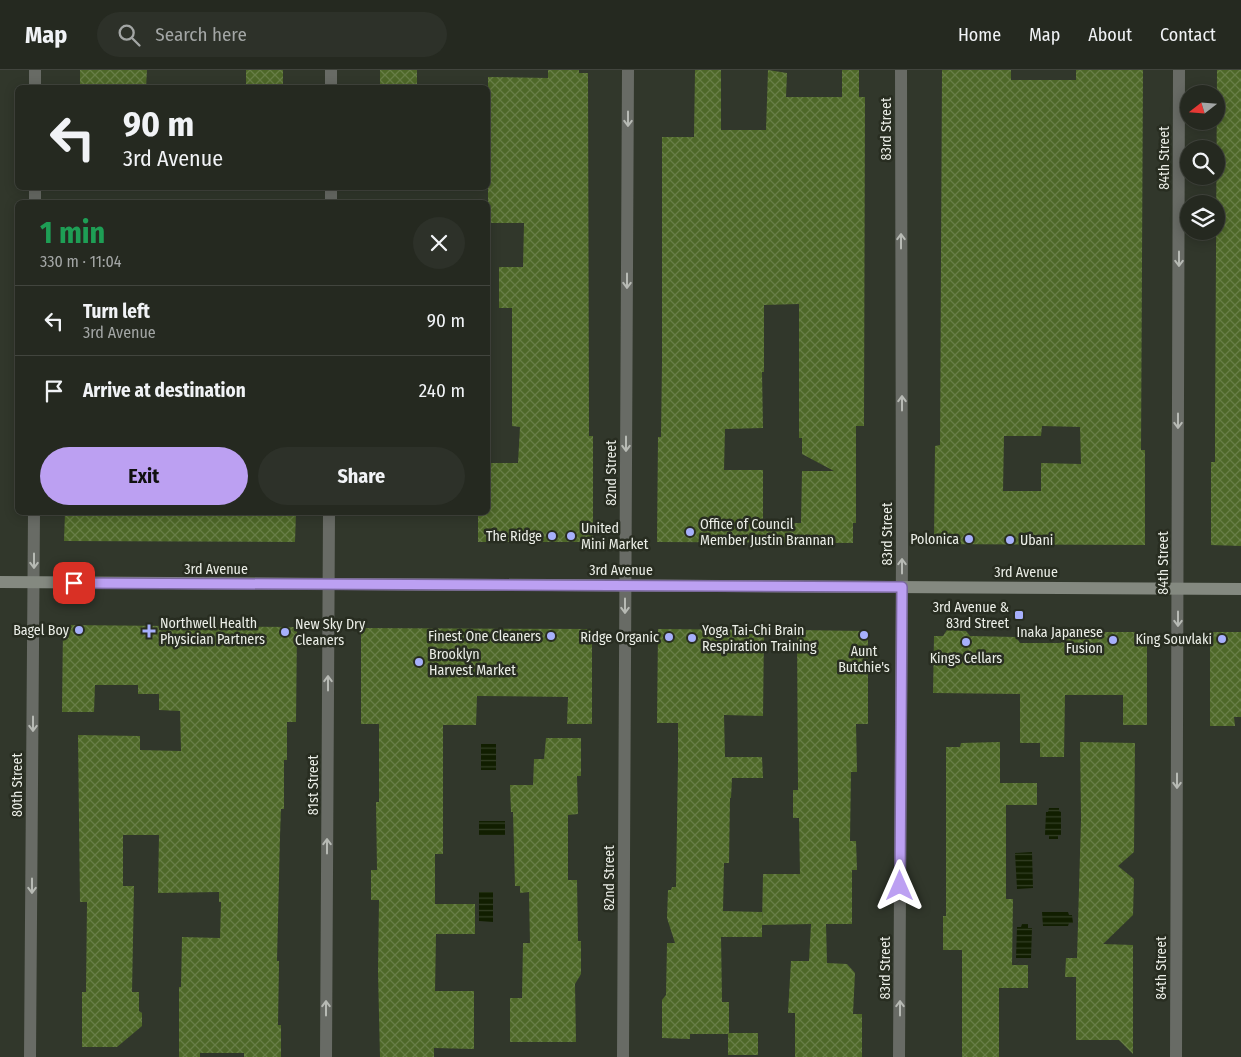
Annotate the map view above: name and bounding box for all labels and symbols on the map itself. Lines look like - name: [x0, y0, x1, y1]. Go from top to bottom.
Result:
- north arrow: [1180, 85, 1225, 130]
- street label: 83rd Street: [878, 97, 895, 161]
- one-way arrow: [623, 110, 633, 126]
- street label: 84th Street: [1156, 126, 1173, 190]
- one-way arrow: [896, 233, 906, 250]
- one-way arrow: [1174, 250, 1184, 266]
- one-way arrow: [622, 272, 632, 289]
- one-way arrow: [897, 396, 907, 412]
- one-way arrow: [1173, 412, 1183, 429]
- one-way arrow: [621, 435, 631, 451]
- street label: 82nd Street: [603, 440, 620, 506]
- street label: 83rd Street: [879, 502, 896, 566]
- place label: Office of Council Member Justin Brannan: [700, 516, 834, 549]
- place label: United Mini Market: [581, 520, 649, 553]
- marker: Office of Council Member Justin Brannan: [684, 526, 696, 538]
- place label: The Ridge: [486, 528, 542, 545]
- marker: The Ridge: [546, 530, 558, 542]
- marker: United Mini Market: [565, 530, 577, 542]
- place label: Polonica: [910, 531, 959, 548]
- street label: 84th Street: [1155, 531, 1172, 595]
- place label: Ubani: [1020, 532, 1053, 549]
- marker: Polonica: [963, 533, 975, 545]
- marker: Ubani: [1004, 534, 1016, 546]
- one-way arrow: [29, 552, 39, 569]
- one-way arrow: [897, 558, 907, 574]
- street label: 3rd Avenue: [184, 561, 248, 578]
- pin: [53, 562, 95, 604]
- street label: 3rd Avenue: [589, 562, 653, 579]
- street label: 3rd Avenue: [994, 564, 1058, 581]
- one-way arrow: [620, 598, 630, 614]
- place label: 3rd Avenue & 83rd Street: [933, 599, 1009, 632]
- marker: 3rd Avenue & 83rd Street: [1013, 609, 1025, 621]
- one-way arrow: [1173, 610, 1183, 626]
- place label: Northwell Health Physician Partners: [160, 615, 265, 648]
- place label: New Sky Dry Cleaners: [295, 616, 366, 649]
- place label: Bagel Boy: [13, 622, 70, 639]
- place label: Yoga Tai-Chi Brain Respiration Training: [702, 622, 817, 655]
- marker: Bagel Boy: [73, 624, 85, 636]
- marker: Northwell Health Physician Partners: [142, 624, 156, 638]
- place label: Inaka Japanese Fusion: [1017, 624, 1103, 657]
- marker: New Sky Dry Cleaners: [279, 626, 291, 638]
- place label: Finest One Cleaners: [428, 628, 541, 645]
- place label: Ridge Organic: [580, 629, 659, 646]
- marker: Aunt Butchie's: [858, 629, 870, 641]
- marker: Finest One Cleaners: [545, 630, 557, 642]
- marker: Ridge Organic: [663, 631, 675, 643]
- place label: King Souvlaki: [1135, 631, 1212, 648]
- marker: Yoga Tai-Chi Brain Respiration Training: [686, 632, 698, 644]
- marker: King Souvlaki: [1216, 633, 1228, 645]
- marker: Inaka Japanese Fusion: [1107, 634, 1119, 646]
- marker: Kings Cellars: [960, 636, 972, 648]
- place label: Aunt Butchie's: [838, 643, 890, 676]
- place label: Brooklyn Harvest Market: [429, 646, 516, 679]
- place label: Kings Cellars: [930, 650, 1002, 667]
- marker: Brooklyn Harvest Market: [413, 656, 425, 668]
- one-way arrow: [323, 676, 333, 692]
- one-way arrow: [28, 715, 38, 731]
- street label: 80th Street: [9, 753, 26, 817]
- street label: 81st Street: [305, 754, 322, 815]
- one-way arrow: [1172, 772, 1182, 789]
- one-way arrow: [322, 838, 332, 854]
- street label: 82nd Street: [601, 845, 618, 911]
- position arrow: [873, 859, 925, 911]
- one-way arrow: [27, 878, 37, 894]
- street label: 83rd Street: [877, 936, 894, 1000]
- street label: 84th Street: [1153, 936, 1170, 1000]
- one-way arrow: [321, 1001, 331, 1017]
- one-way arrow: [895, 1001, 905, 1017]

